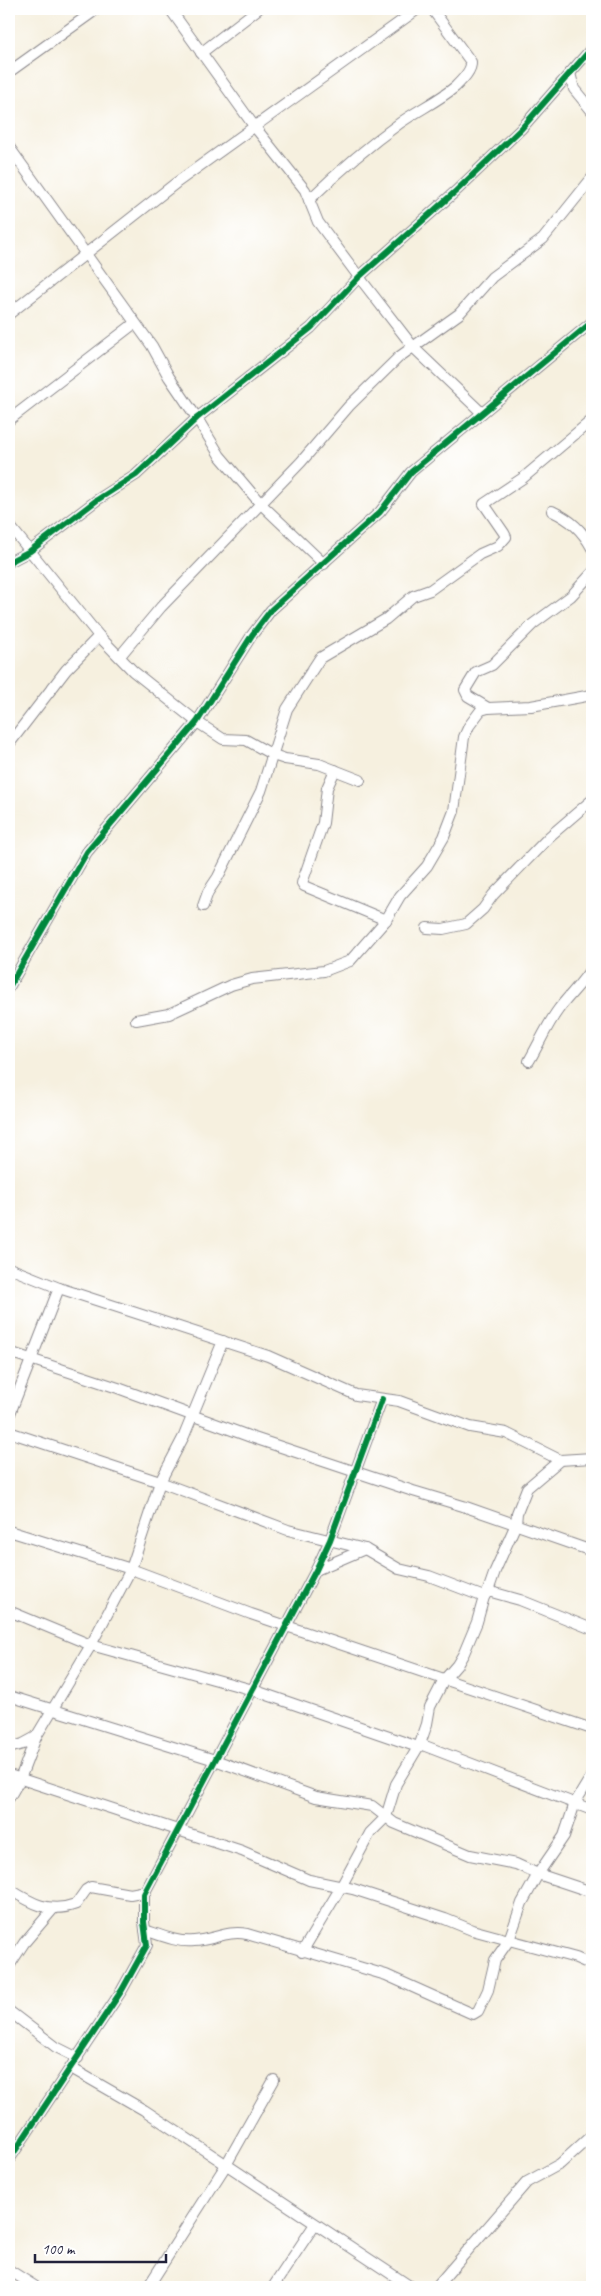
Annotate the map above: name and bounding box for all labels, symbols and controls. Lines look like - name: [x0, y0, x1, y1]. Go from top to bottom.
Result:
- scale bar: [35, 2231, 166, 2263]
- text: 100 m: [42, 2240, 76, 2259]

